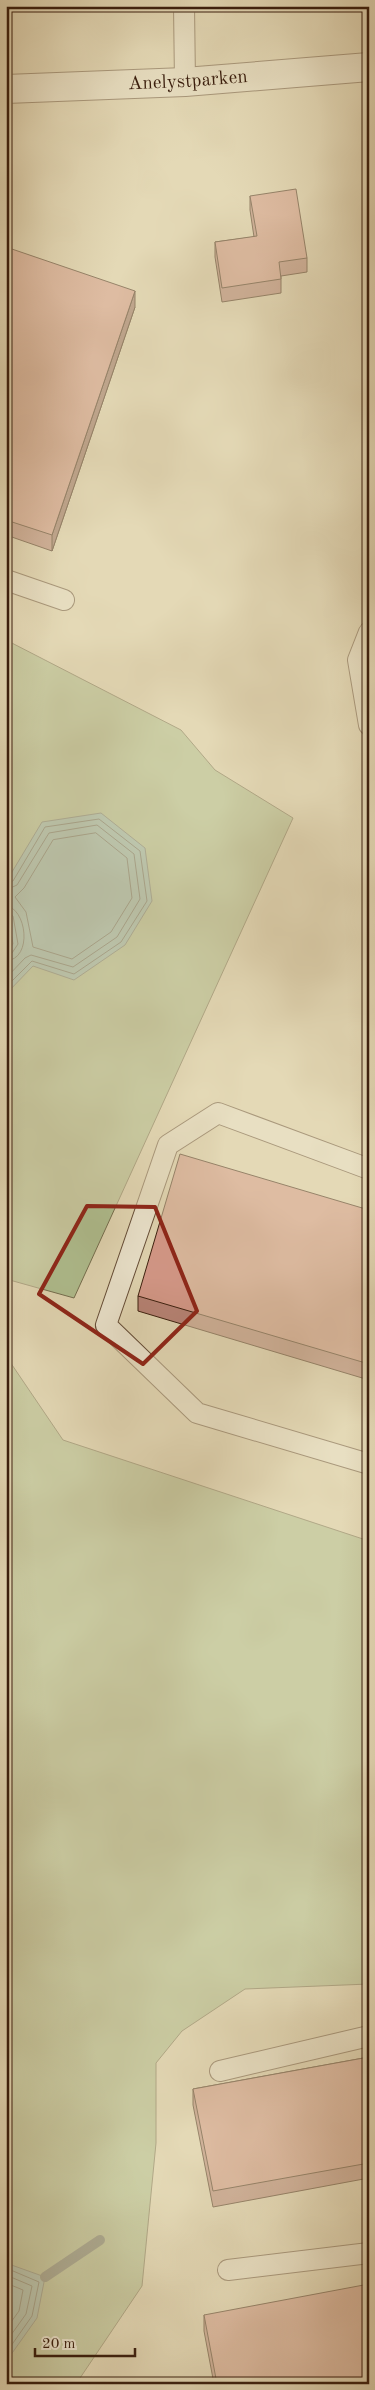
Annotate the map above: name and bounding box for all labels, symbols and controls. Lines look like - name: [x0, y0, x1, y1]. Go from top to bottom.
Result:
- street label: Anelystparken: [128, 67, 248, 94]
- scale bar: [35, 2325, 135, 2357]
- text: 20 m: [42, 2337, 76, 2352]

